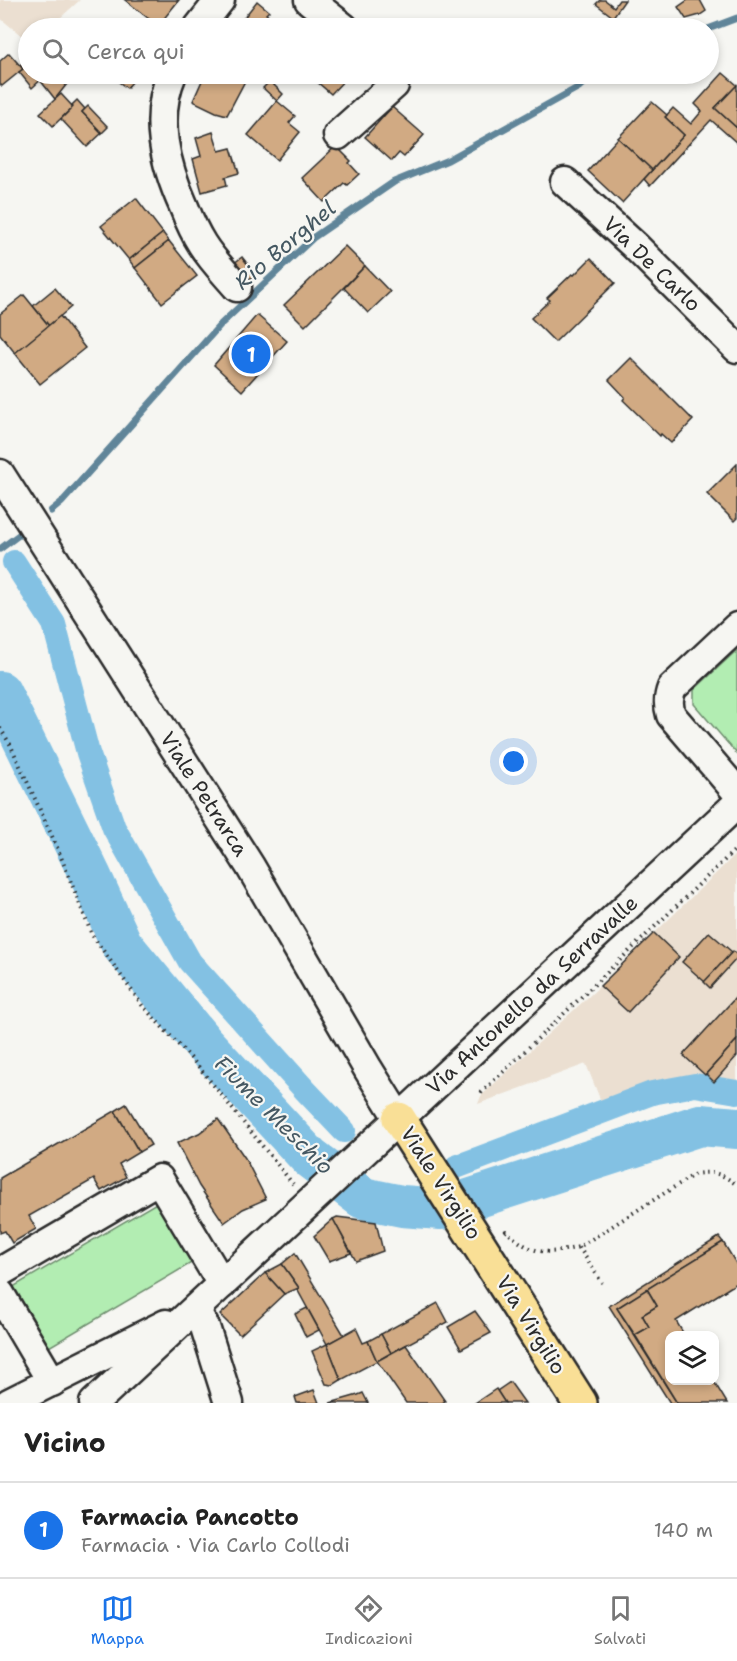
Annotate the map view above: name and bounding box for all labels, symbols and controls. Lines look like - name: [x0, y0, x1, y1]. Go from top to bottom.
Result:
- search box: [18, 18, 719, 84]
- icon: search: [39, 35, 72, 68]
- text: Cerca qui: [87, 37, 185, 66]
- water label: Rio Borghel: [228, 194, 342, 296]
- street label: Via De Carlo: [597, 210, 707, 318]
- pin: 1: [232, 332, 270, 376]
- street label: Viale Petrarca: [153, 726, 255, 862]
- your location: [499, 747, 528, 776]
- street label: Via Antonello da Serravalle: [420, 889, 644, 1101]
- water label: Fiume Meschio: [208, 1049, 340, 1181]
- street label: Viale Virgilio: [394, 1121, 488, 1245]
- street label: Via Virgilio: [490, 1270, 572, 1380]
- map controls: [665, 1331, 719, 1385]
- button: layers: [665, 1331, 719, 1385]
- text: Vicino: [24, 1425, 106, 1460]
- text: Farmacia Pancotto: [81, 1503, 299, 1532]
- text: 1: [39, 1517, 48, 1543]
- text: 140 m: [654, 1517, 713, 1543]
- text: Farmacia · Via Carlo Collodi: [81, 1532, 350, 1558]
- tab: Mappa: [91, 1592, 144, 1649]
- tab: Indicazioni: [325, 1592, 413, 1649]
- tab: Salvati: [594, 1592, 646, 1649]

